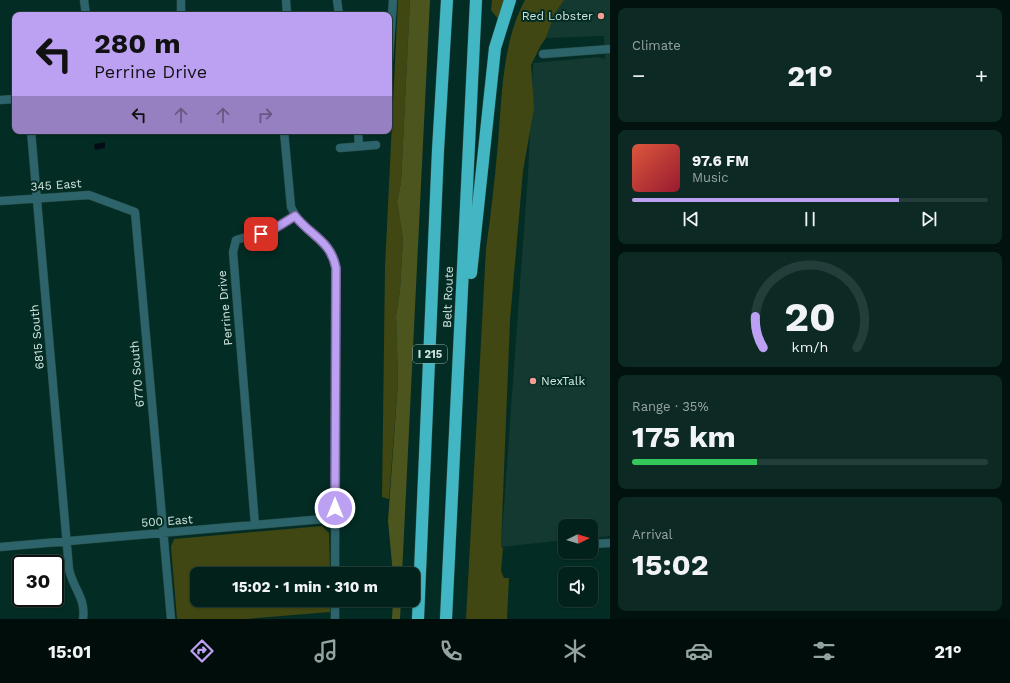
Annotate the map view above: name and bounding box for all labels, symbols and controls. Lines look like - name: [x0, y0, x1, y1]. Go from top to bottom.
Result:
- place label: Red Lobster: [522, 9, 593, 23]
- marker: Red Lobster: [596, 11, 606, 21]
- text: 280 m: [94, 27, 181, 60]
- icon: left: [28, 28, 80, 80]
- text: Climate: [632, 38, 681, 53]
- text: 21°: [787, 58, 833, 93]
- text: Perrine Drive: [94, 61, 207, 82]
- text: −: [632, 63, 645, 88]
- text: +: [975, 63, 988, 88]
- icon: left: [128, 104, 150, 126]
- icon: ahead: [170, 104, 192, 126]
- icon: ahead: [212, 104, 234, 126]
- icon: right: [254, 104, 276, 126]
- text: 97.6 FM: [692, 152, 749, 170]
- text: Music: [692, 170, 729, 185]
- street label: 345 East: [30, 176, 82, 194]
- icon: previous: [680, 208, 702, 230]
- icon: pause: [799, 208, 821, 230]
- icon: next: [918, 208, 940, 230]
- pin: [244, 217, 278, 251]
- icon: arrive: [250, 223, 272, 245]
- street label: Belt Route: [440, 266, 456, 328]
- street label: Perrine Drive: [215, 270, 235, 346]
- text: 20: [784, 291, 836, 340]
- street label: 6815 South: [27, 304, 47, 370]
- text: km/h: [792, 338, 828, 354]
- street label: 6770 South: [127, 340, 147, 408]
- road number: I 215: [413, 345, 447, 363]
- place label: NexTalk: [541, 374, 586, 388]
- marker: NexTalk: [528, 376, 538, 386]
- text: Range · 35%: [632, 399, 709, 414]
- text: 175 km: [632, 419, 736, 454]
- position arrow: [314, 487, 356, 529]
- street label: 500 East: [141, 512, 193, 530]
- north arrow: [558, 519, 598, 559]
- map controls: [558, 519, 598, 607]
- text: Arrival: [632, 527, 673, 542]
- text: 15:02: [632, 547, 709, 582]
- speed limit sign: 30: [12, 555, 64, 607]
- button: sound: [558, 567, 598, 607]
- text: 15:02 · 1 min · 310 m: [232, 578, 378, 596]
- icon: directions: [188, 637, 216, 665]
- icon: music: [312, 637, 340, 665]
- icon: phone: [437, 637, 465, 665]
- icon: climate: [561, 637, 589, 665]
- icon: car: [685, 637, 713, 665]
- icon: filters: [810, 637, 838, 665]
- text: 15:01: [48, 641, 91, 662]
- text: 21°: [934, 641, 962, 662]

